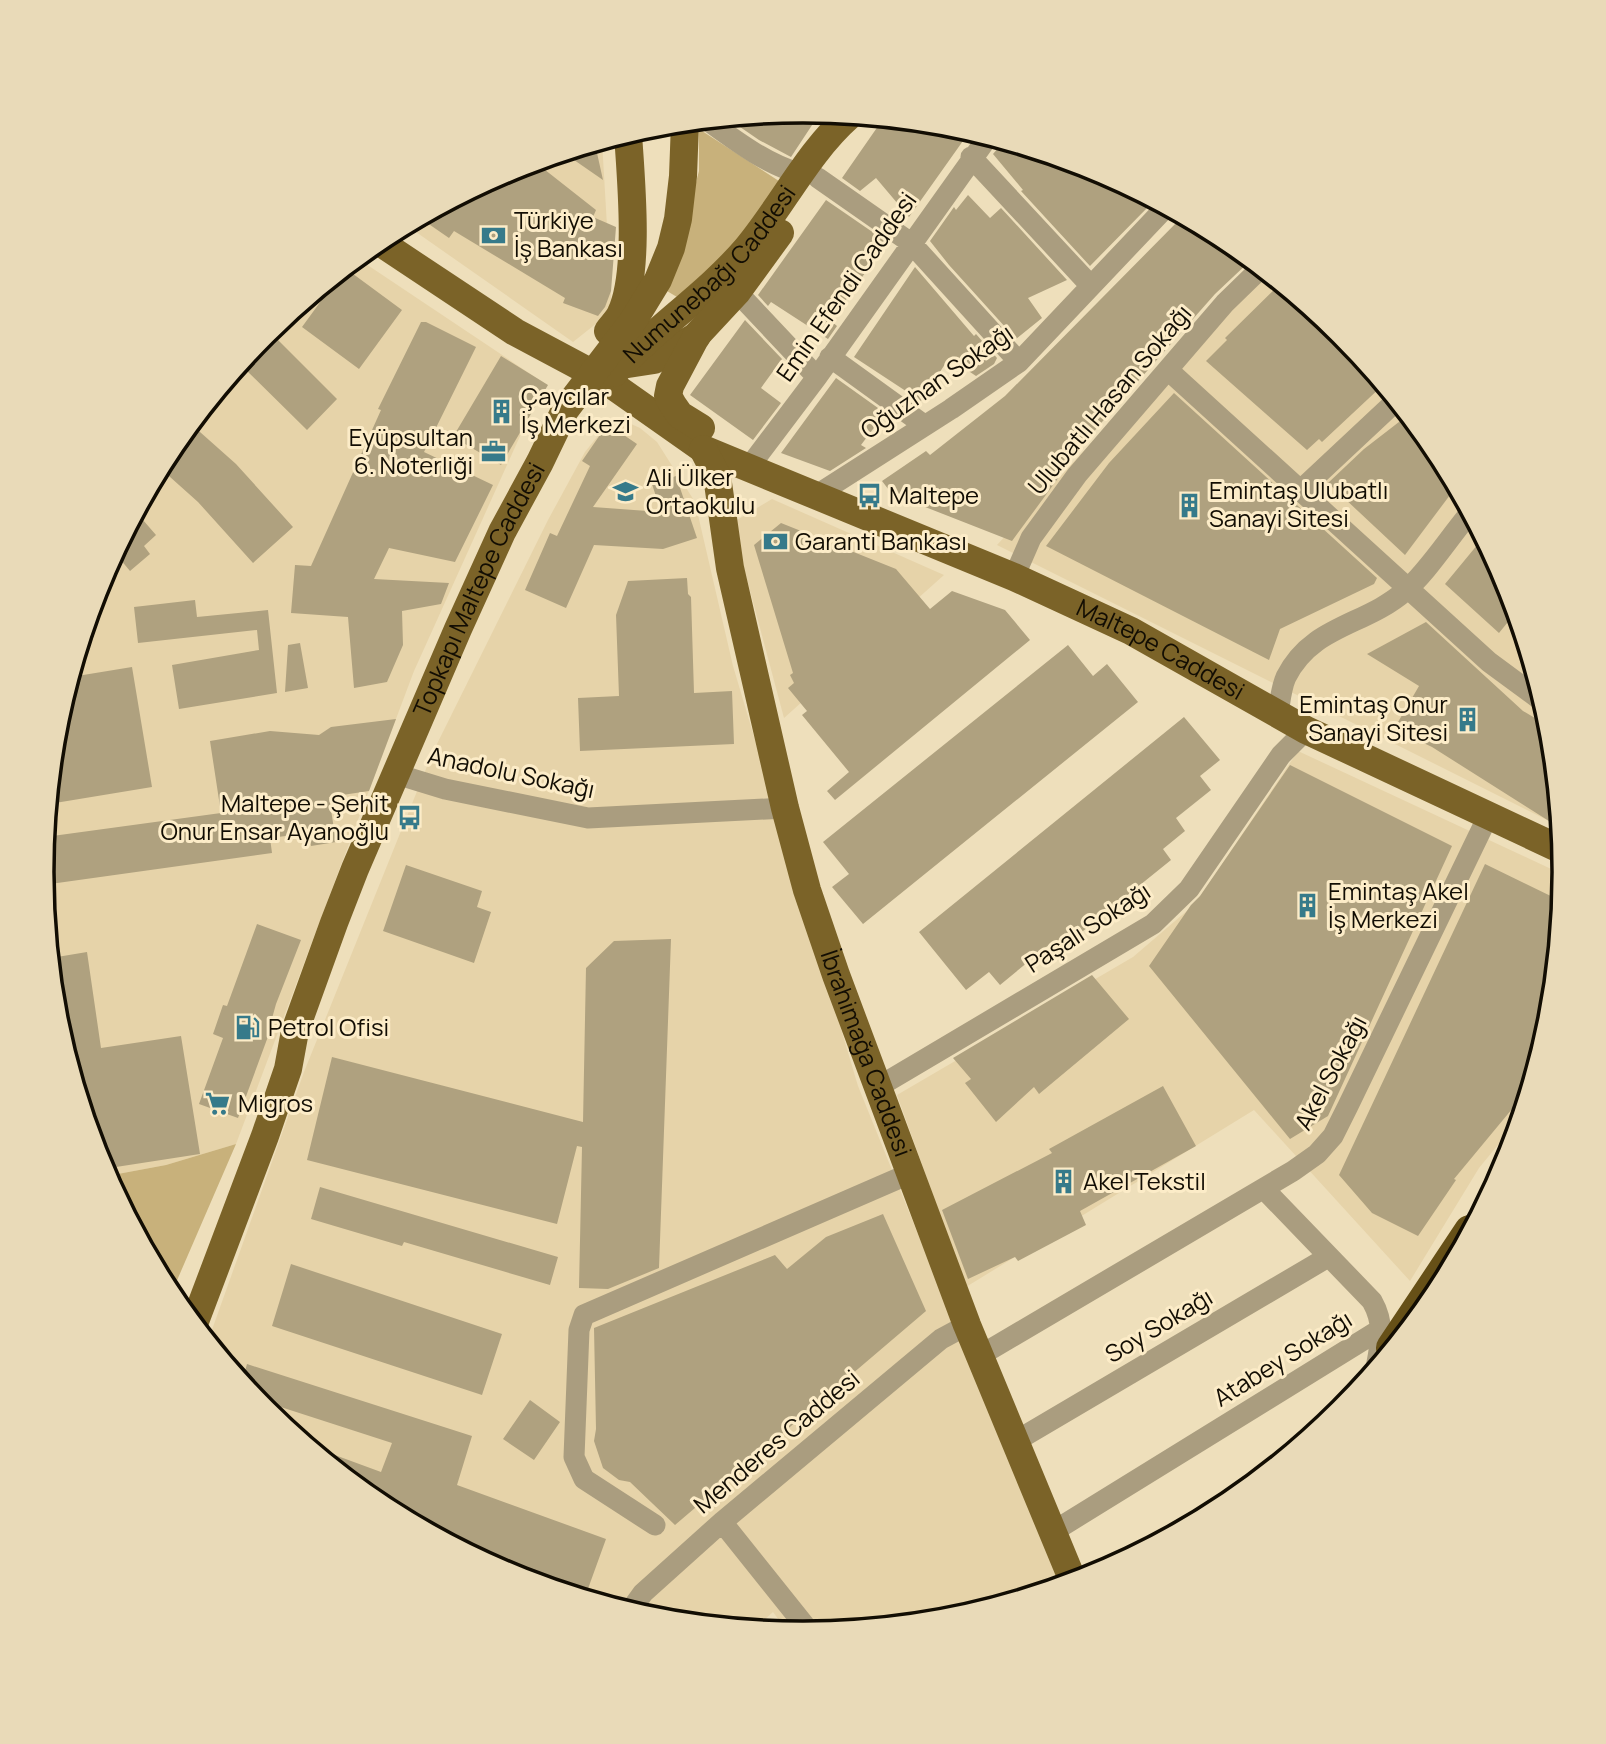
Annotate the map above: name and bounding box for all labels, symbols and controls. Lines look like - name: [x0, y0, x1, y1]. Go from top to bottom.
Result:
- street label: Numunebağı Caddesi: [615, 178, 802, 370]
- street label: Emin Efendi Caddesi: [768, 185, 924, 387]
- place label: Türkiye İş Bankası: [514, 203, 623, 264]
- bank icon: Türkiye İş Bankası: [480, 221, 508, 249]
- street label: Ulubatlı Hasan Sokağı: [1020, 297, 1198, 501]
- street label: Oğuzhan Sokağı: [853, 316, 1019, 446]
- place label: Çaycılar İş Merkezi: [521, 379, 631, 440]
- building icon: Çaycılar İş Merkezi: [487, 397, 515, 425]
- place label: Eyüpsultan 6. Noterliği: [349, 420, 473, 481]
- office icon: Eyüpsultan 6. Noterliği: [479, 438, 507, 466]
- street label: Topkapı Maltepe Caddesi: [404, 456, 552, 721]
- place label: Ali Ülker Ortaokulu: [646, 460, 755, 521]
- place label: Emintaş Ulubatlı Sanayi Sitesi: [1209, 473, 1388, 534]
- school or university icon: Ali Ülker Ortaokulu: [612, 478, 640, 506]
- place label: Maltepe: [889, 478, 979, 511]
- bus stop icon: Maltepe: [855, 482, 883, 510]
- building icon: Emintaş Ulubatlı Sanayi Sitesi: [1175, 491, 1203, 519]
- place label: Garanti Bankası: [795, 524, 967, 557]
- bank icon: Garanti Bankası: [761, 528, 789, 556]
- street label: Maltepe Caddesi: [1071, 590, 1251, 707]
- place label: Emintaş Onur Sanayi Sitesi: [1299, 687, 1448, 748]
- building icon: Emintaş Onur Sanayi Sitesi: [1454, 705, 1482, 733]
- street label: Anadolu Sokağı: [425, 738, 598, 805]
- place label: Maltepe - Şehit Onur Ensar Ayanoğlu: [160, 786, 389, 847]
- bus stop icon: Maltepe - Şehit Onur Ensar Ayanoğlu: [395, 804, 423, 832]
- street label: Paşalı Sokağı: [1018, 874, 1156, 980]
- place label: Emintaş Akel İş Merkezi: [1328, 874, 1469, 935]
- building icon: Emintaş Akel İş Merkezi: [1294, 892, 1322, 920]
- street label: İbrahimağa Caddesi: [814, 945, 921, 1161]
- street label: Akel Sokağı: [1286, 1009, 1374, 1135]
- place label: Petrol Ofisi: [268, 1010, 389, 1043]
- fuel station icon: Petrol Ofisi: [234, 1014, 262, 1042]
- place label: Migros: [238, 1086, 313, 1119]
- supermarket icon: Migros: [204, 1090, 232, 1118]
- place label: Akel Tekstil: [1083, 1164, 1206, 1197]
- building icon: Akel Tekstil: [1049, 1168, 1077, 1196]
- street label: Soy Sokağı: [1098, 1280, 1218, 1370]
- street label: Atabey Sokağı: [1207, 1302, 1358, 1413]
- street label: Menderes Caddesi: [686, 1362, 866, 1520]

